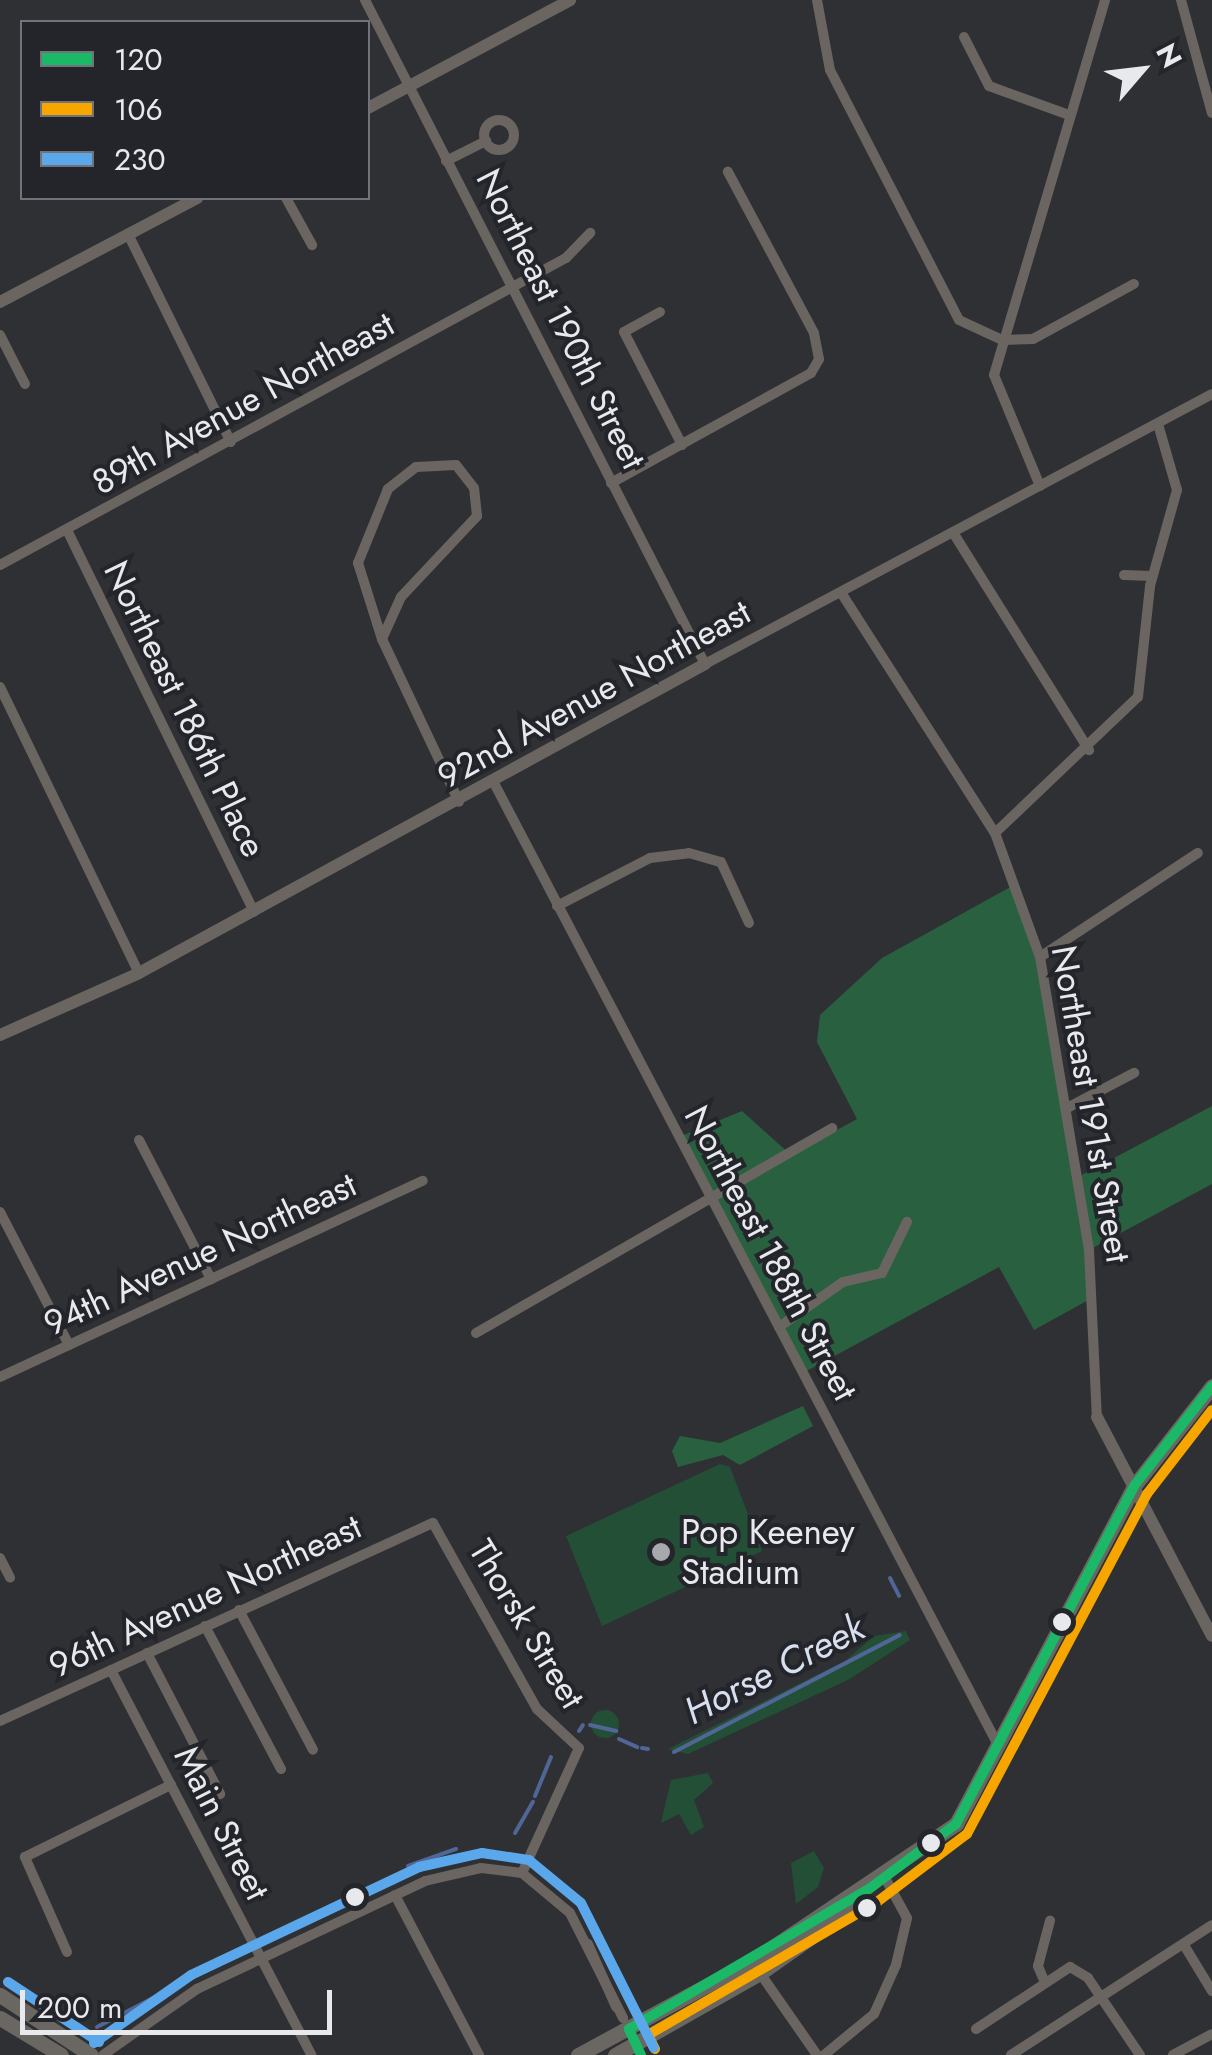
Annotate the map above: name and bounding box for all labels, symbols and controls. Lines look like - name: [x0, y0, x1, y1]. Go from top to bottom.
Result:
- legend: [20, 20, 370, 200]
- north arrow: [1092, 20, 1192, 120]
- text: N: [1146, 36, 1192, 75]
- text: 120: [114, 38, 163, 81]
- text: 106: [114, 88, 163, 131]
- text: 230: [114, 138, 165, 181]
- street label: Northeast 190th Street: [467, 162, 655, 476]
- street label: 89th Avenue Northeast: [85, 303, 401, 503]
- street label: Northeast 186th Place: [95, 554, 275, 864]
- street label: 92nd Avenue Northeast: [430, 591, 758, 797]
- street label: Northeast 191st Street: [1042, 942, 1140, 1266]
- street label: Northeast 188th Street: [676, 1098, 866, 1408]
- street label: 94th Avenue Northeast: [37, 1163, 363, 1345]
- street label: 96th Avenue Northeast: [42, 1505, 368, 1687]
- place label: Pop Keeney Stadium: [681, 1511, 855, 1593]
- street label: Thorsk Street: [460, 1532, 594, 1716]
- marker: Pop Keeney Stadium: [650, 1541, 672, 1563]
- water label: Horse Creek: [676, 1604, 872, 1734]
- unlabelled marker: [1052, 1612, 1072, 1632]
- street label: Main Street: [165, 1739, 279, 1907]
- unlabelled marker: [921, 1833, 941, 1853]
- unlabelled marker: [345, 1887, 365, 1907]
- unlabelled marker: [857, 1898, 877, 1918]
- scale bar: [25, 1970, 338, 2032]
- text: 200 m: [37, 1986, 122, 2029]

